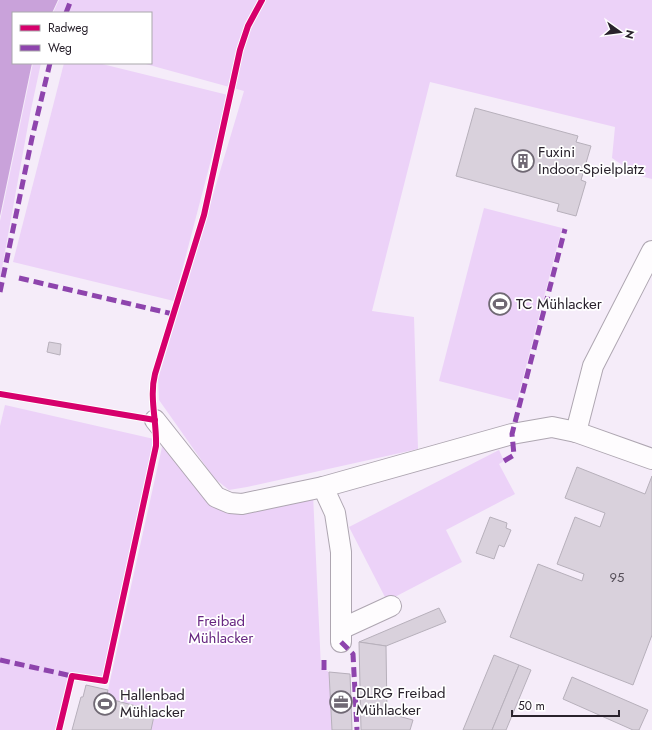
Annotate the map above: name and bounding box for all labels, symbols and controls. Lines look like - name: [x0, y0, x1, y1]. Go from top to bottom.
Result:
- legend: [12, 12, 152, 64]
- north arrow: [600, 12, 640, 52]
- text: Radweg: [48, 19, 88, 37]
- text: N: [621, 28, 639, 41]
- text: Weg: [48, 39, 72, 57]
- place label: Fuxini Indoor-Spielplatz: [538, 141, 644, 180]
- building icon: Fuxini Indoor-Spielplatz: [510, 148, 536, 174]
- sports icon: TC Mühlacker: [487, 291, 513, 317]
- place label: TC Mühlacker: [516, 293, 603, 315]
- house number: 95: [610, 568, 624, 587]
- park label: Freibad Mühlacker: [189, 610, 254, 649]
- place label: DLRG Freibad Mühlacker: [356, 682, 446, 721]
- place label: Hallenbad Mühlacker: [120, 684, 186, 723]
- office icon: DLRG Freibad Mühlacker: [328, 689, 354, 715]
- sports icon: Hallenbad Mühlacker: [92, 691, 118, 717]
- scale bar: [512, 692, 619, 718]
- text: 50 m: [518, 697, 545, 715]

